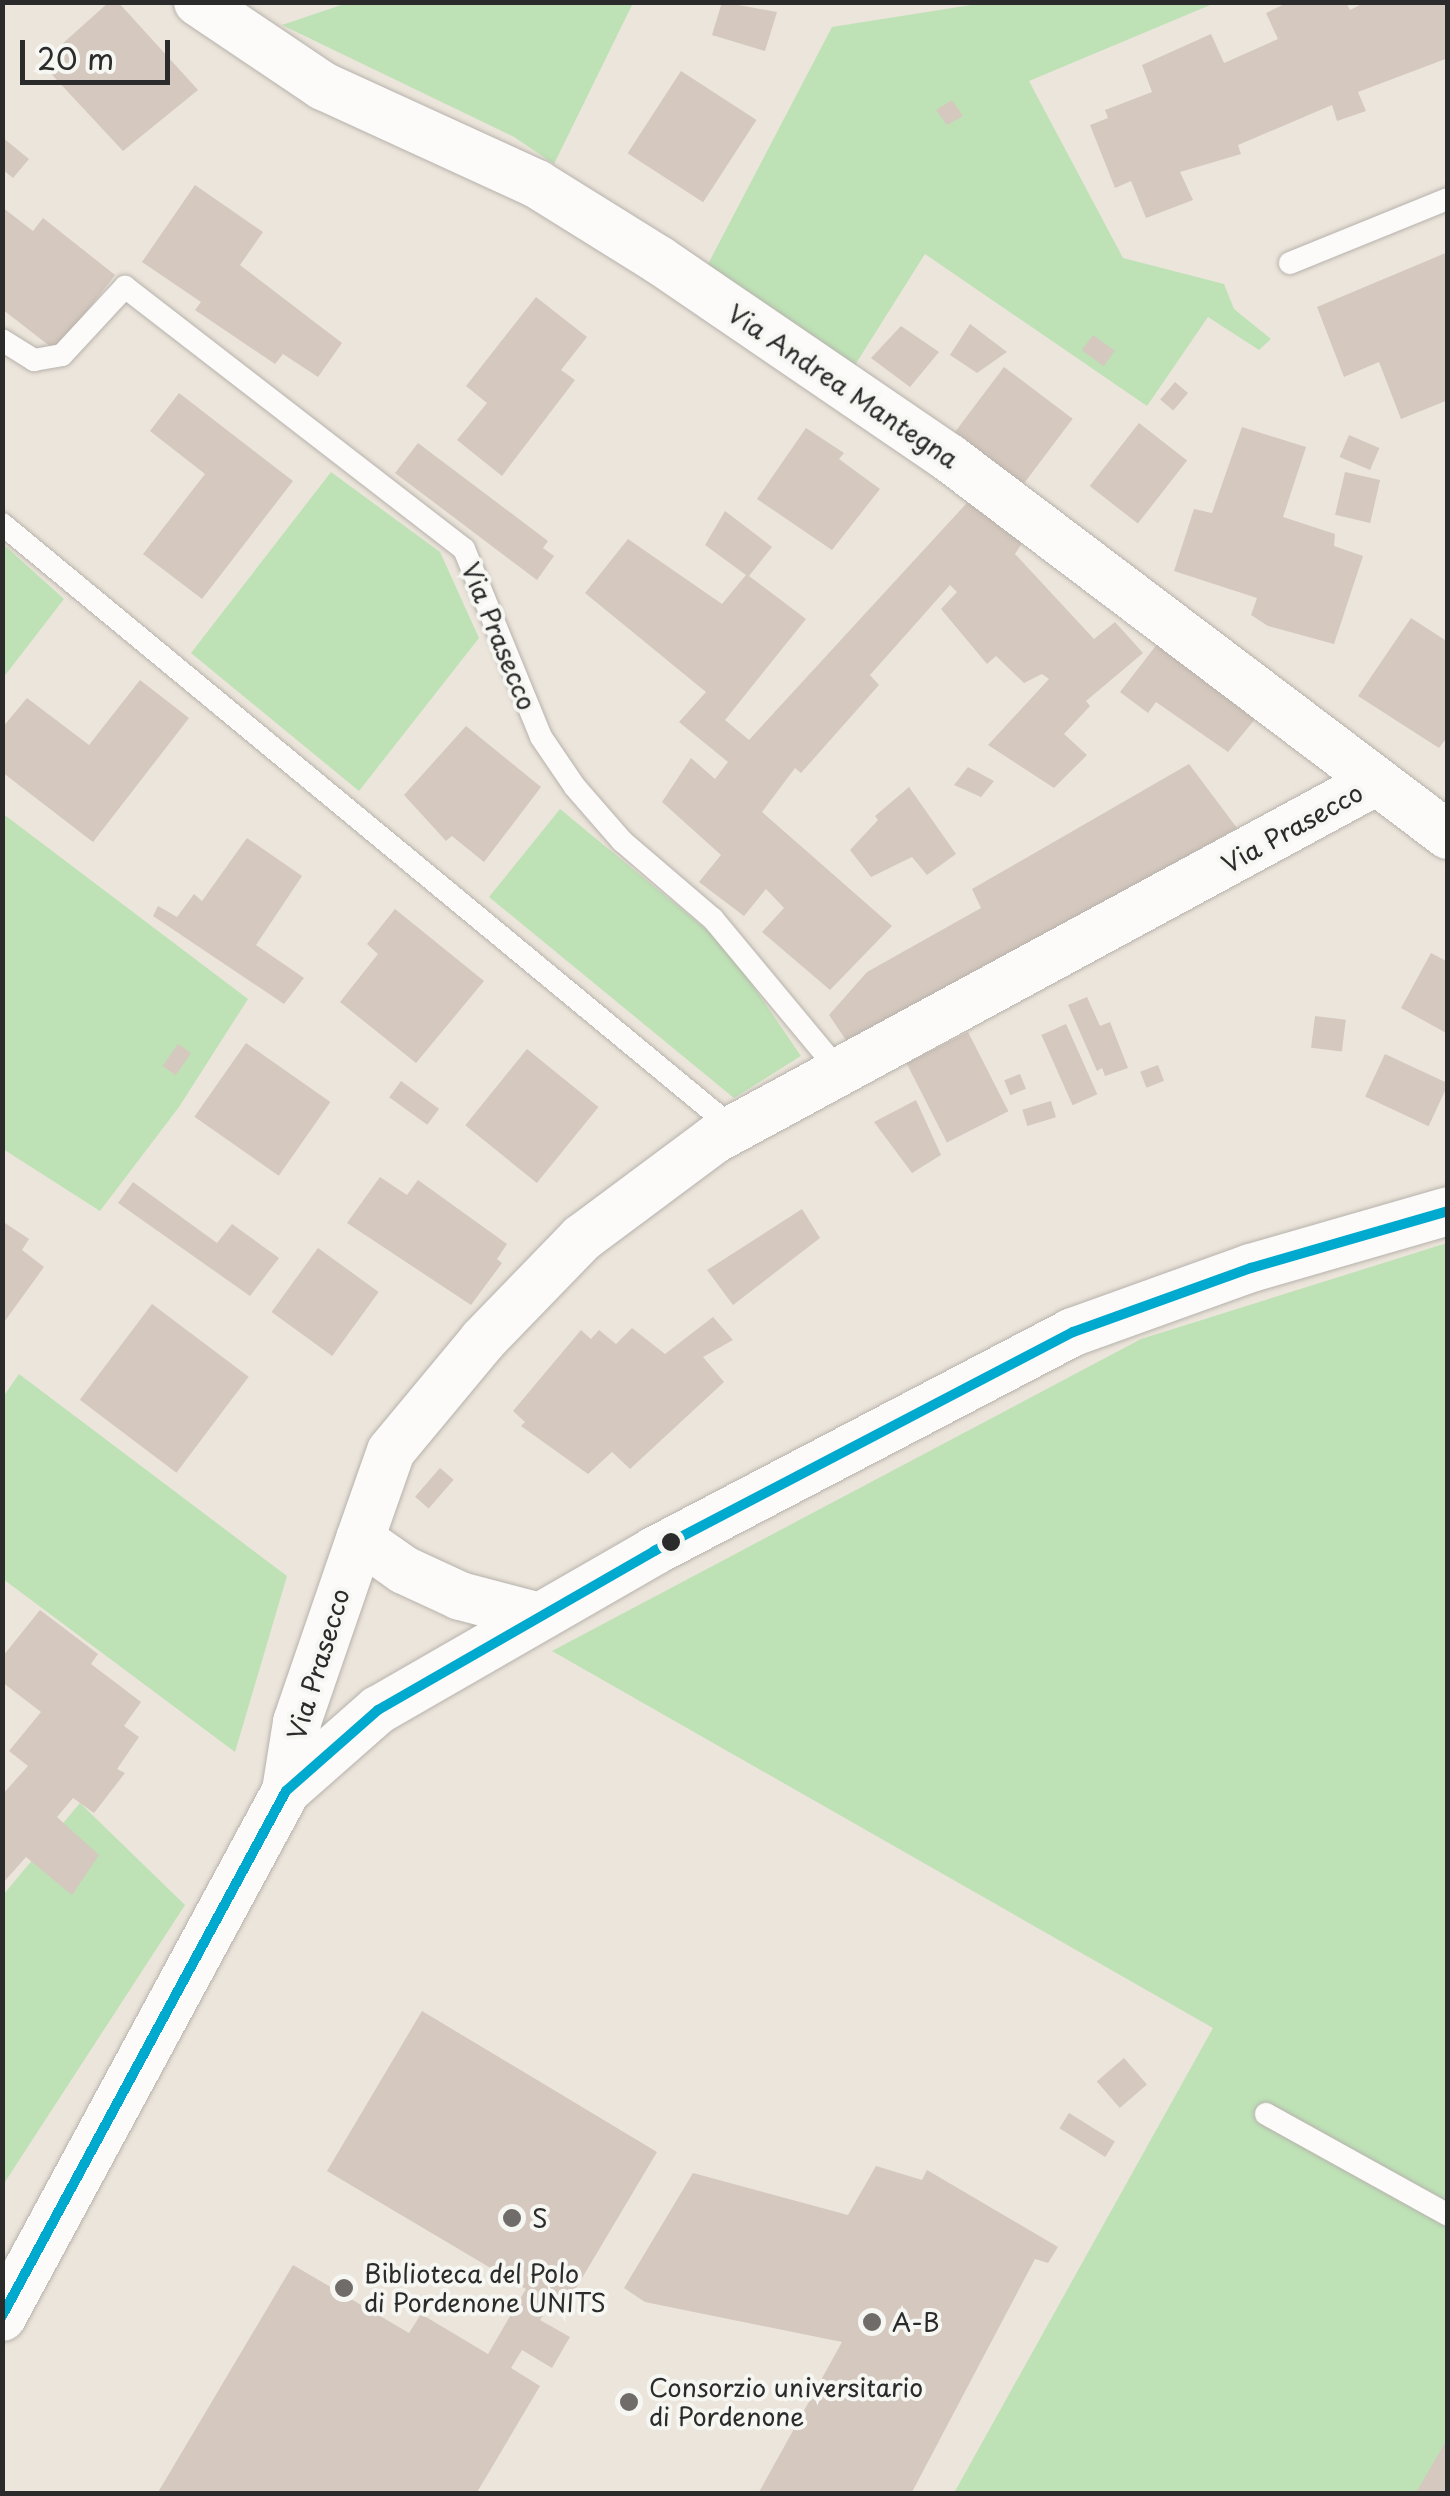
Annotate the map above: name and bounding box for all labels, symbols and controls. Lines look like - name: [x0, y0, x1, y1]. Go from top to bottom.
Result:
- scale bar: [25, 20, 175, 82]
- text: 20 m: [37, 35, 114, 80]
- street label: Via Andrea Mantegna: [723, 298, 963, 474]
- street label: Via Prasecco: [456, 559, 542, 713]
- street label: Via Prasecco: [1218, 778, 1366, 878]
- unlabelled marker: [661, 1532, 681, 1552]
- street label: Via Prasecco: [281, 1586, 355, 1742]
- place label: S: [532, 2203, 548, 2233]
- marker: S: [501, 2207, 523, 2229]
- place label: Biblioteca del Polo di Pordenone UNITS: [364, 2259, 607, 2318]
- marker: Biblioteca del Polo di Pordenone UNITS: [333, 2277, 355, 2299]
- place label: A-B: [892, 2307, 939, 2337]
- marker: A-B: [861, 2311, 883, 2333]
- place label: Consorzio universitario di Pordenone: [649, 2373, 924, 2432]
- marker: Consorzio universitario di Pordenone: [618, 2391, 640, 2413]

